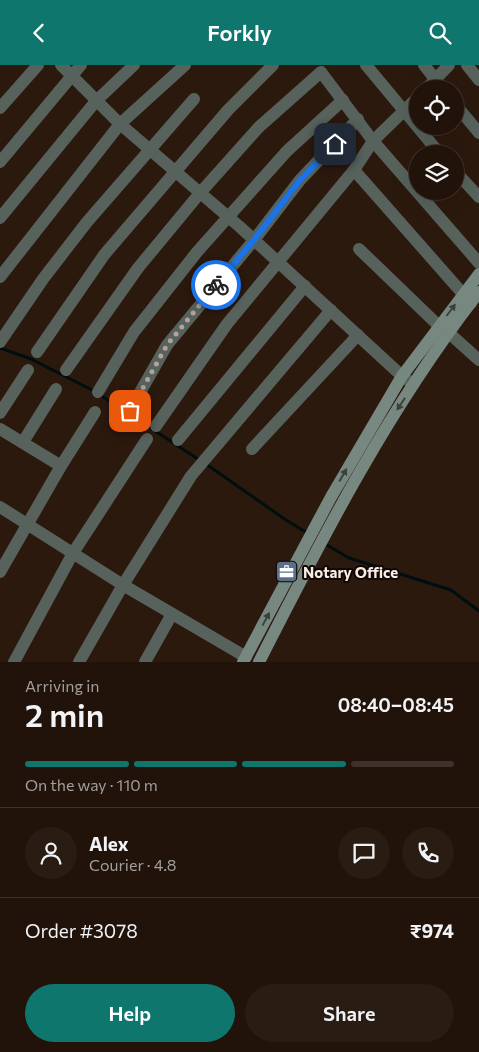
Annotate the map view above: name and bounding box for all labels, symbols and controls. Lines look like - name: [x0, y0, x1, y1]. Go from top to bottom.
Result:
- icon: back: [25, 19, 53, 47]
- text: Forkly: [207, 19, 272, 46]
- icon: search: [426, 19, 454, 47]
- map controls: [409, 80, 464, 200]
- button: locate: [409, 80, 464, 135]
- pin: [314, 123, 356, 165]
- icon: home: [321, 130, 349, 158]
- button: layers: [409, 145, 464, 200]
- courier: [191, 260, 241, 310]
- icon: bike: [202, 271, 230, 299]
- one-way arrow: [445, 304, 456, 317]
- pin: [109, 390, 151, 432]
- icon: bag: [116, 397, 144, 425]
- one-way arrow: [396, 397, 406, 411]
- one-way arrow: [339, 469, 348, 482]
- office icon: Notary Office: [275, 560, 299, 584]
- place label: Notary Office: [303, 563, 398, 581]
- one-way arrow: [262, 612, 270, 626]
- text: Arriving in: [25, 676, 99, 695]
- text: 08:40–08:45: [338, 693, 454, 716]
- text: 2 min: [25, 694, 104, 734]
- text: On the way · 110 m: [25, 775, 158, 794]
- button: person: [25, 827, 77, 879]
- button: chat: [338, 827, 390, 879]
- button: phone: [402, 827, 454, 879]
- text: Alex: [89, 832, 129, 855]
- text: Courier · 4.8: [89, 855, 176, 874]
- text: Order #3078: [25, 919, 138, 942]
- text: ₹974: [410, 919, 454, 942]
- button: Help: [25, 984, 235, 1042]
- button: Share: [245, 984, 454, 1042]

